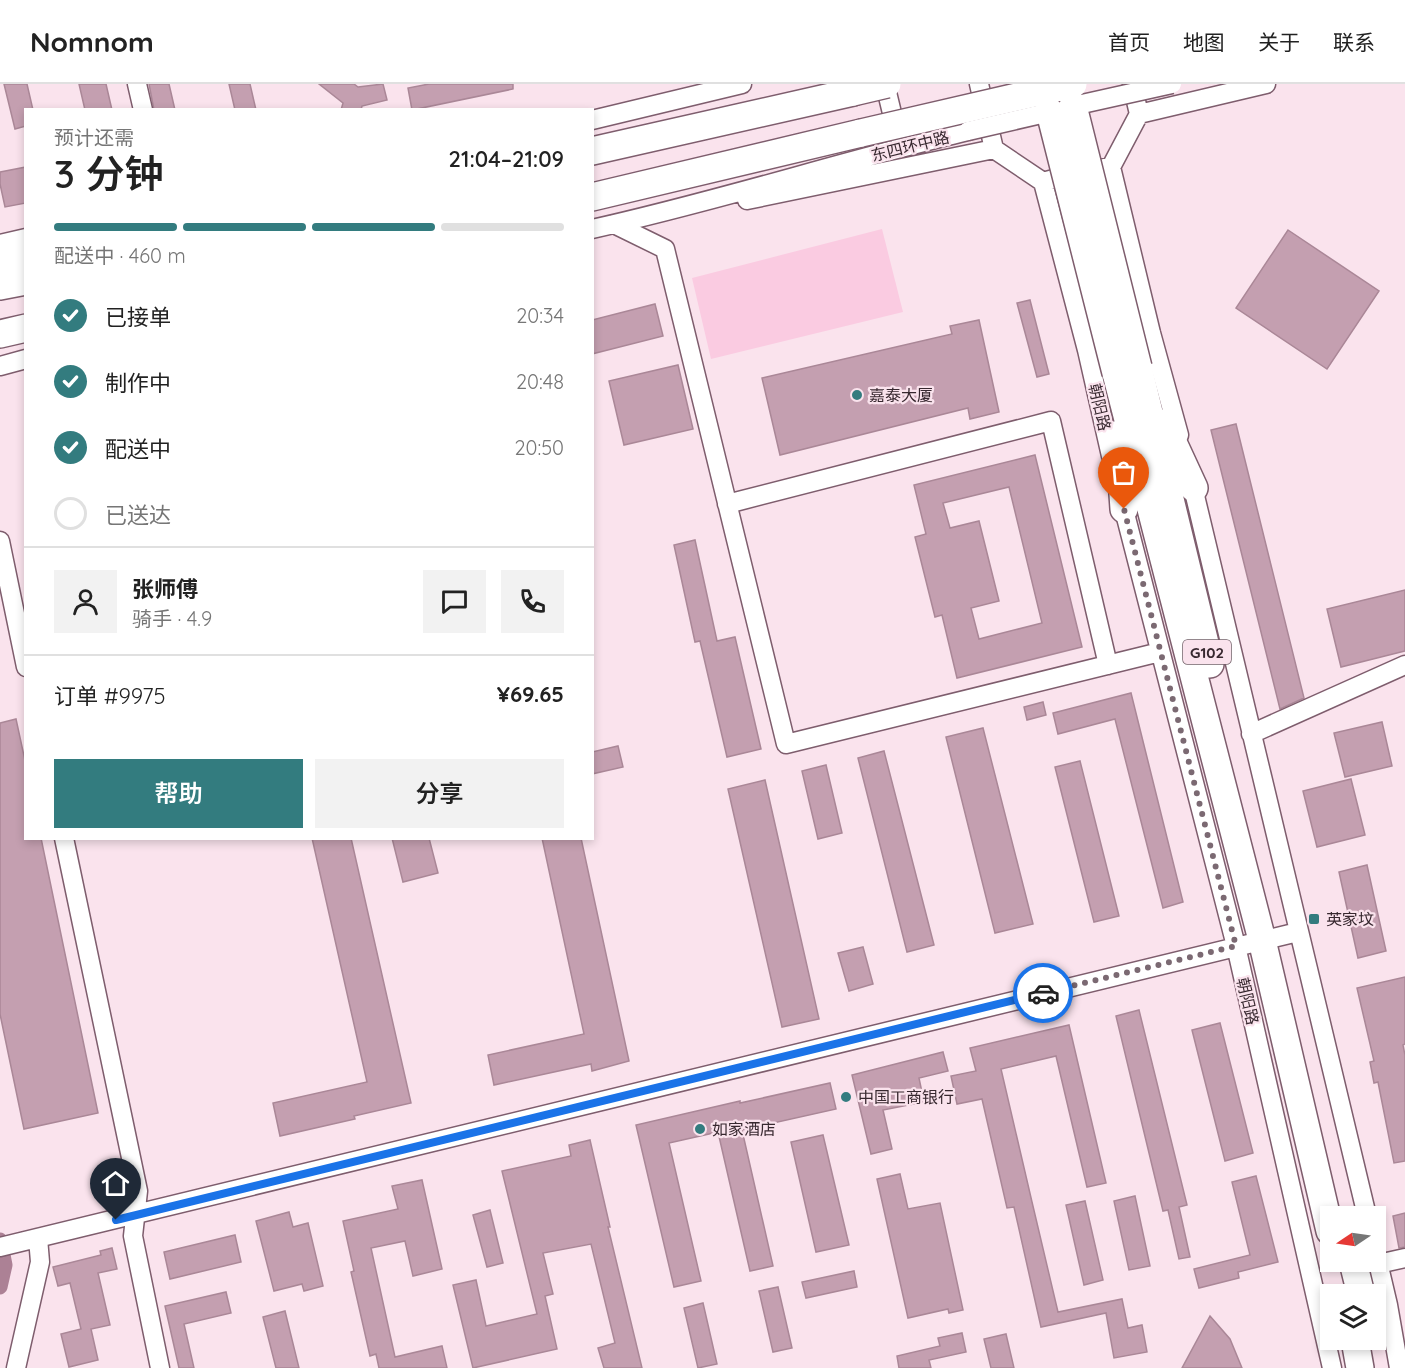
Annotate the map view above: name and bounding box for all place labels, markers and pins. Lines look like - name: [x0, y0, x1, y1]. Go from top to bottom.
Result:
- place label: 嘉泰大厦: [869, 385, 933, 405]
- marker: 嘉泰大厦: [850, 388, 864, 402]
- pin: [1098, 447, 1149, 509]
- place label: 英家坟: [1326, 909, 1374, 929]
- marker: 英家坟: [1307, 912, 1321, 926]
- place label: 中国工商银行: [858, 1087, 954, 1107]
- marker: 中国工商银行: [839, 1090, 853, 1104]
- place label: 如家酒店: [712, 1119, 776, 1139]
- marker: 如家酒店: [693, 1122, 707, 1136]
- pin: [90, 1158, 141, 1220]

